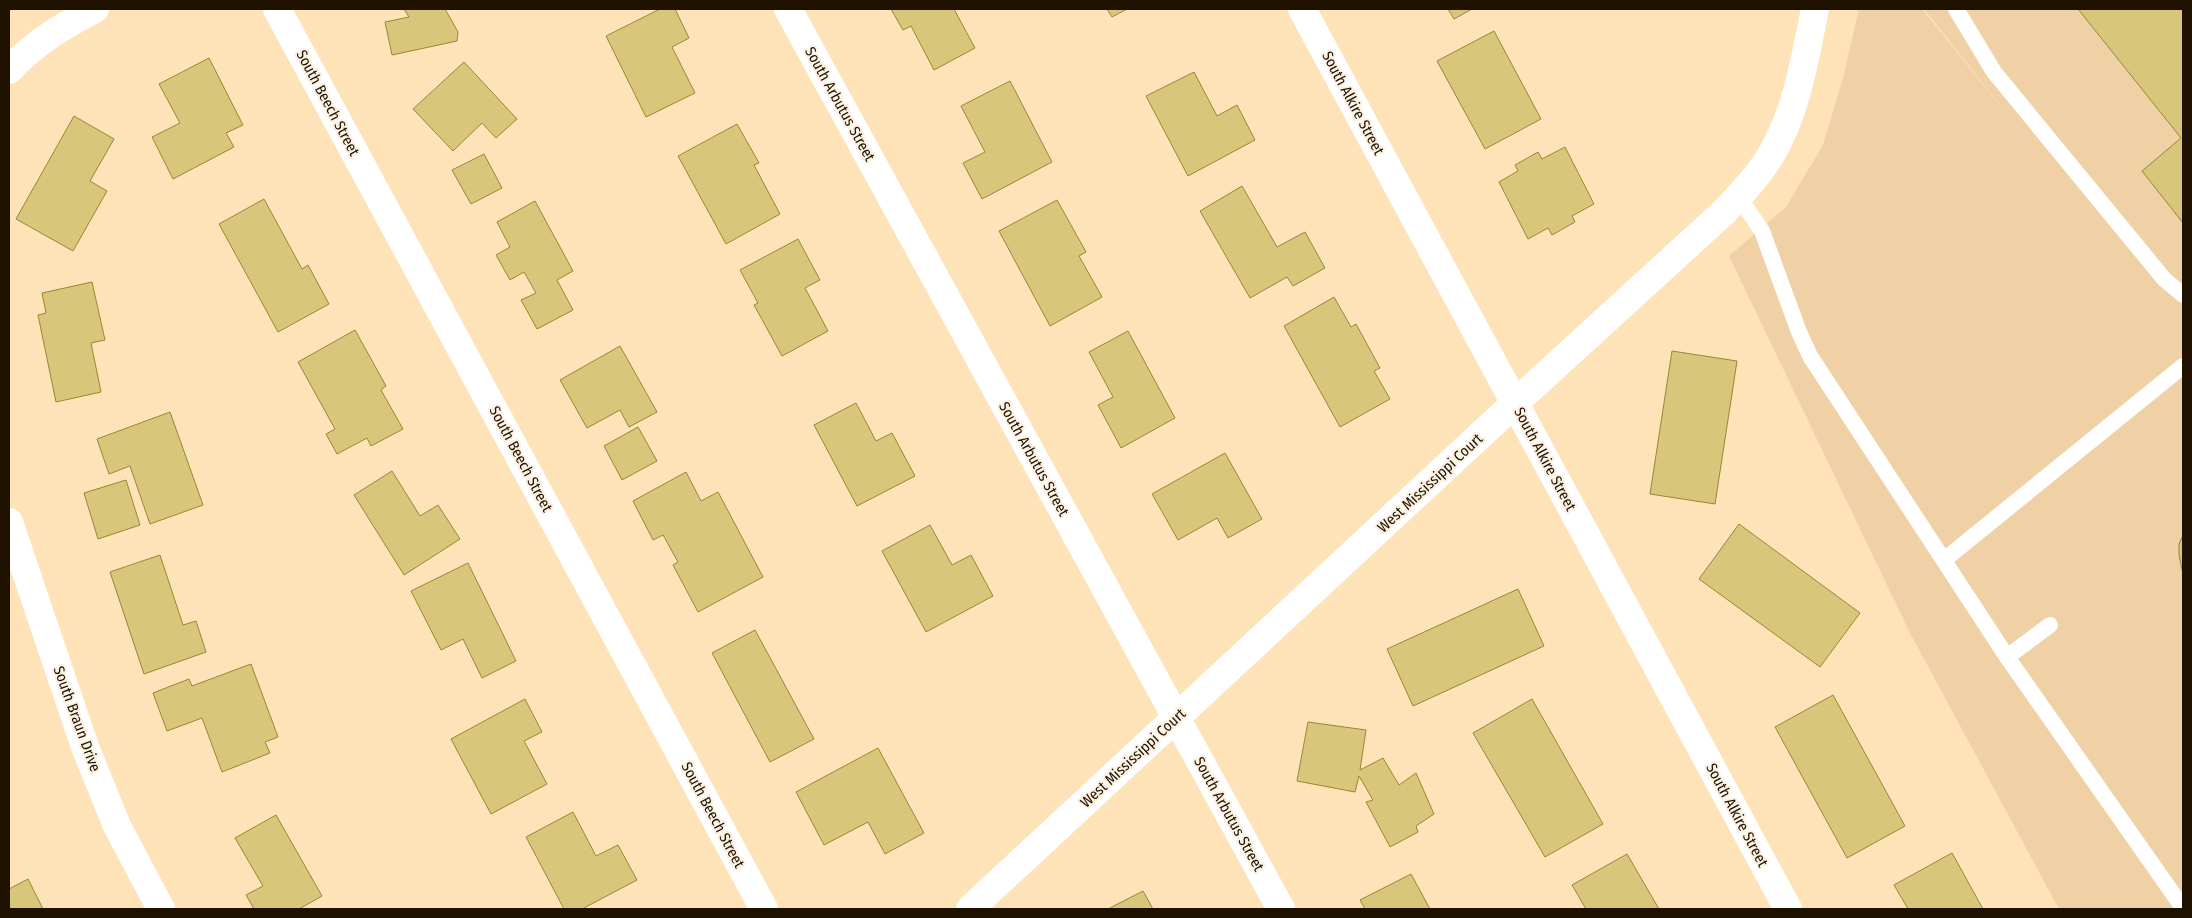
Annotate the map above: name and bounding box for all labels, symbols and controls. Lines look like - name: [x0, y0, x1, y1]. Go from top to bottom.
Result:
- street label: South Arbutus Street: [801, 44, 879, 164]
- street label: South Beech Street: [293, 47, 364, 159]
- street label: South Alkire Street: [1318, 48, 1388, 158]
- street label: South Arbutus Street: [995, 399, 1073, 519]
- street label: South Beech Street: [486, 403, 557, 515]
- street label: South Alkire Street: [1510, 404, 1580, 514]
- street label: West Mississippi Court: [1374, 430, 1486, 536]
- street label: South Braun Drive: [50, 664, 104, 774]
- street label: West Mississippi Court: [1077, 705, 1189, 811]
- street label: South Arbutus Street: [1190, 754, 1268, 874]
- street label: South Beech Street: [678, 759, 749, 871]
- street label: South Alkire Street: [1702, 760, 1772, 870]

